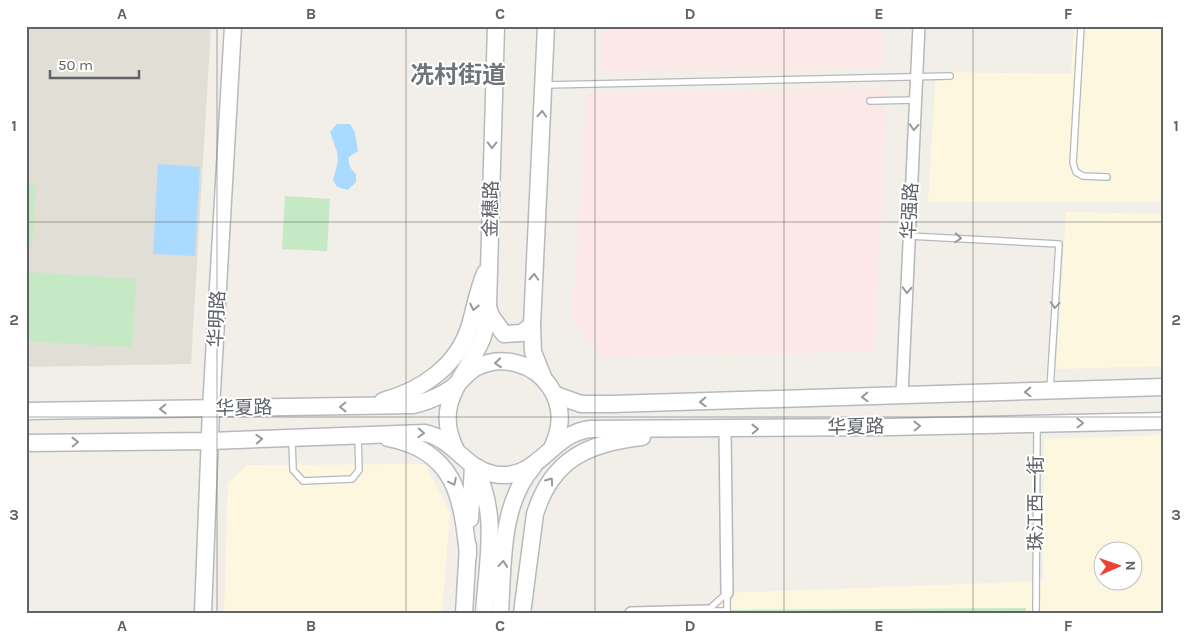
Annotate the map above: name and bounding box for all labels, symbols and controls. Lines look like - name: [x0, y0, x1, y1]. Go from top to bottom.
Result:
- text: A: [117, 4, 127, 23]
- text: B: [306, 4, 316, 23]
- text: C: [495, 4, 505, 23]
- text: D: [685, 4, 696, 23]
- text: E: [874, 4, 884, 23]
- text: F: [1064, 4, 1073, 23]
- scale bar: [50, 48, 139, 80]
- text: 50 m: [58, 56, 93, 74]
- district label: 冼村街道: [410, 61, 506, 89]
- one-way arrow: [536, 110, 547, 118]
- text: 1: [11, 116, 17, 135]
- text: 1: [1173, 116, 1179, 135]
- one-way arrow: [909, 124, 919, 132]
- one-way arrow: [487, 142, 497, 149]
- street label: 金穗路: [480, 180, 502, 238]
- street label: 华强路: [898, 182, 922, 240]
- one-way arrow: [954, 233, 962, 244]
- one-way arrow: [529, 273, 540, 281]
- one-way arrow: [901, 286, 912, 294]
- street label: 华明路: [205, 290, 229, 348]
- one-way arrow: [1049, 302, 1060, 310]
- one-way arrow: [469, 303, 480, 312]
- text: 2: [9, 310, 19, 329]
- text: 2: [1171, 310, 1181, 329]
- one-way arrow: [494, 357, 502, 368]
- one-way arrow: [1023, 386, 1031, 397]
- one-way arrow: [861, 391, 869, 402]
- one-way arrow: [698, 396, 706, 407]
- street label: 华夏路: [215, 397, 273, 419]
- one-way arrow: [339, 402, 346, 412]
- one-way arrow: [158, 404, 166, 414]
- street label: 华夏路: [827, 416, 885, 438]
- one-way arrow: [1076, 417, 1084, 428]
- one-way arrow: [913, 421, 921, 432]
- one-way arrow: [751, 423, 759, 434]
- one-way arrow: [418, 428, 426, 439]
- one-way arrow: [255, 434, 263, 445]
- one-way arrow: [72, 437, 79, 447]
- street label: 珠江西一街: [1025, 455, 1047, 551]
- one-way arrow: [447, 477, 457, 486]
- one-way arrow: [544, 478, 552, 487]
- text: 3: [9, 505, 19, 524]
- text: 3: [1171, 505, 1181, 524]
- north arrow: [1092, 542, 1142, 592]
- one-way arrow: [498, 560, 509, 568]
- text: N: [1122, 560, 1139, 571]
- text: A: [117, 616, 127, 635]
- text: B: [306, 616, 316, 635]
- text: C: [495, 616, 505, 635]
- text: D: [685, 616, 696, 635]
- text: E: [874, 616, 884, 635]
- text: F: [1064, 616, 1073, 635]

